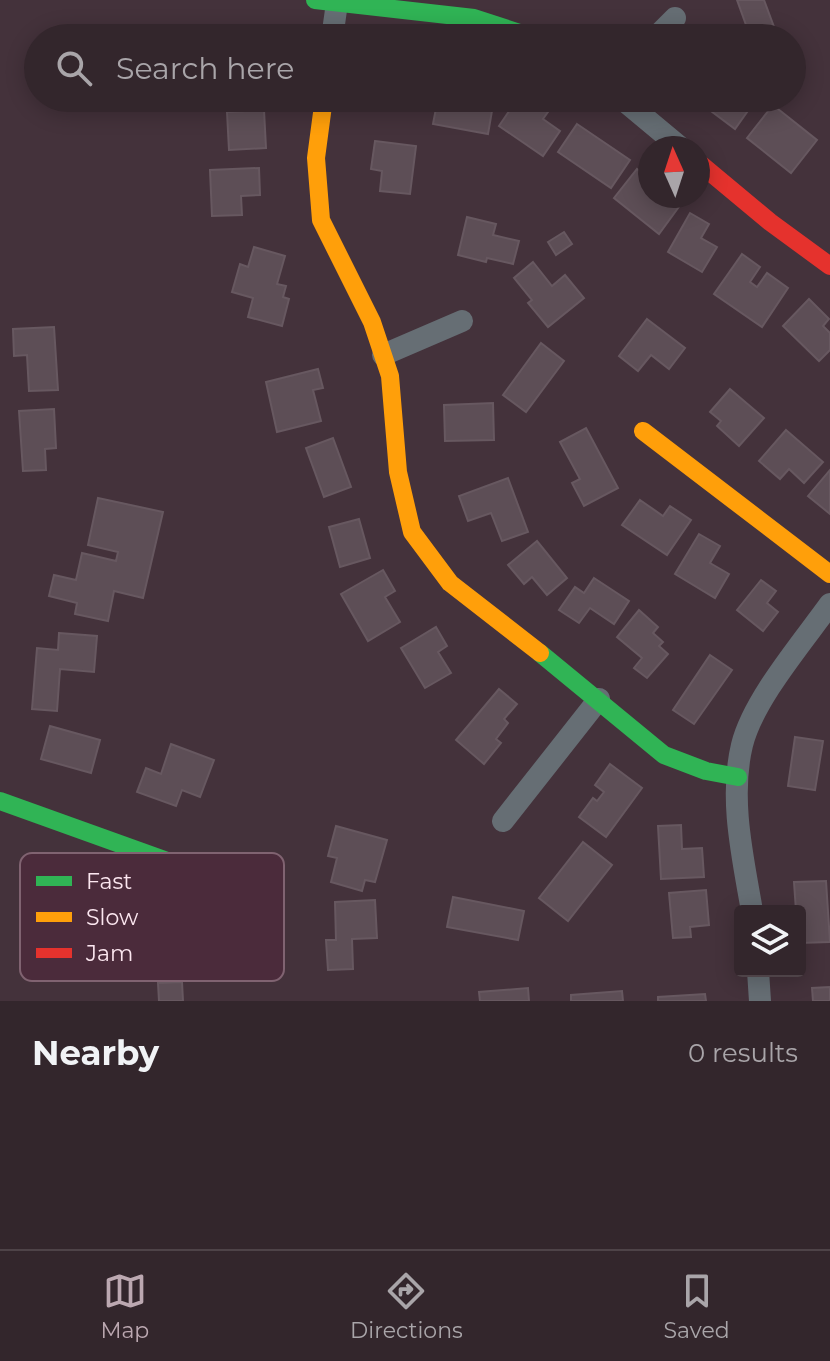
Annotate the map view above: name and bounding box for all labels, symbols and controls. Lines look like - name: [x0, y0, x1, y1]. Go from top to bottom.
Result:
- search box: [24, 24, 806, 112]
- icon: search: [52, 46, 96, 90]
- text: Search here: [116, 50, 294, 87]
- north arrow: [638, 136, 710, 208]
- legend: [20, 853, 284, 981]
- text: Fast: [86, 868, 132, 895]
- text: Slow: [86, 904, 139, 931]
- map controls: [734, 905, 806, 977]
- button: layers: [734, 905, 806, 977]
- text: Jam: [85, 940, 133, 967]
- text: Nearby: [32, 1032, 159, 1074]
- text: 0 results: [688, 1037, 798, 1069]
- tab: Map: [100, 1269, 149, 1344]
- tab: Directions: [350, 1269, 463, 1344]
- tab: Saved: [664, 1269, 730, 1344]

